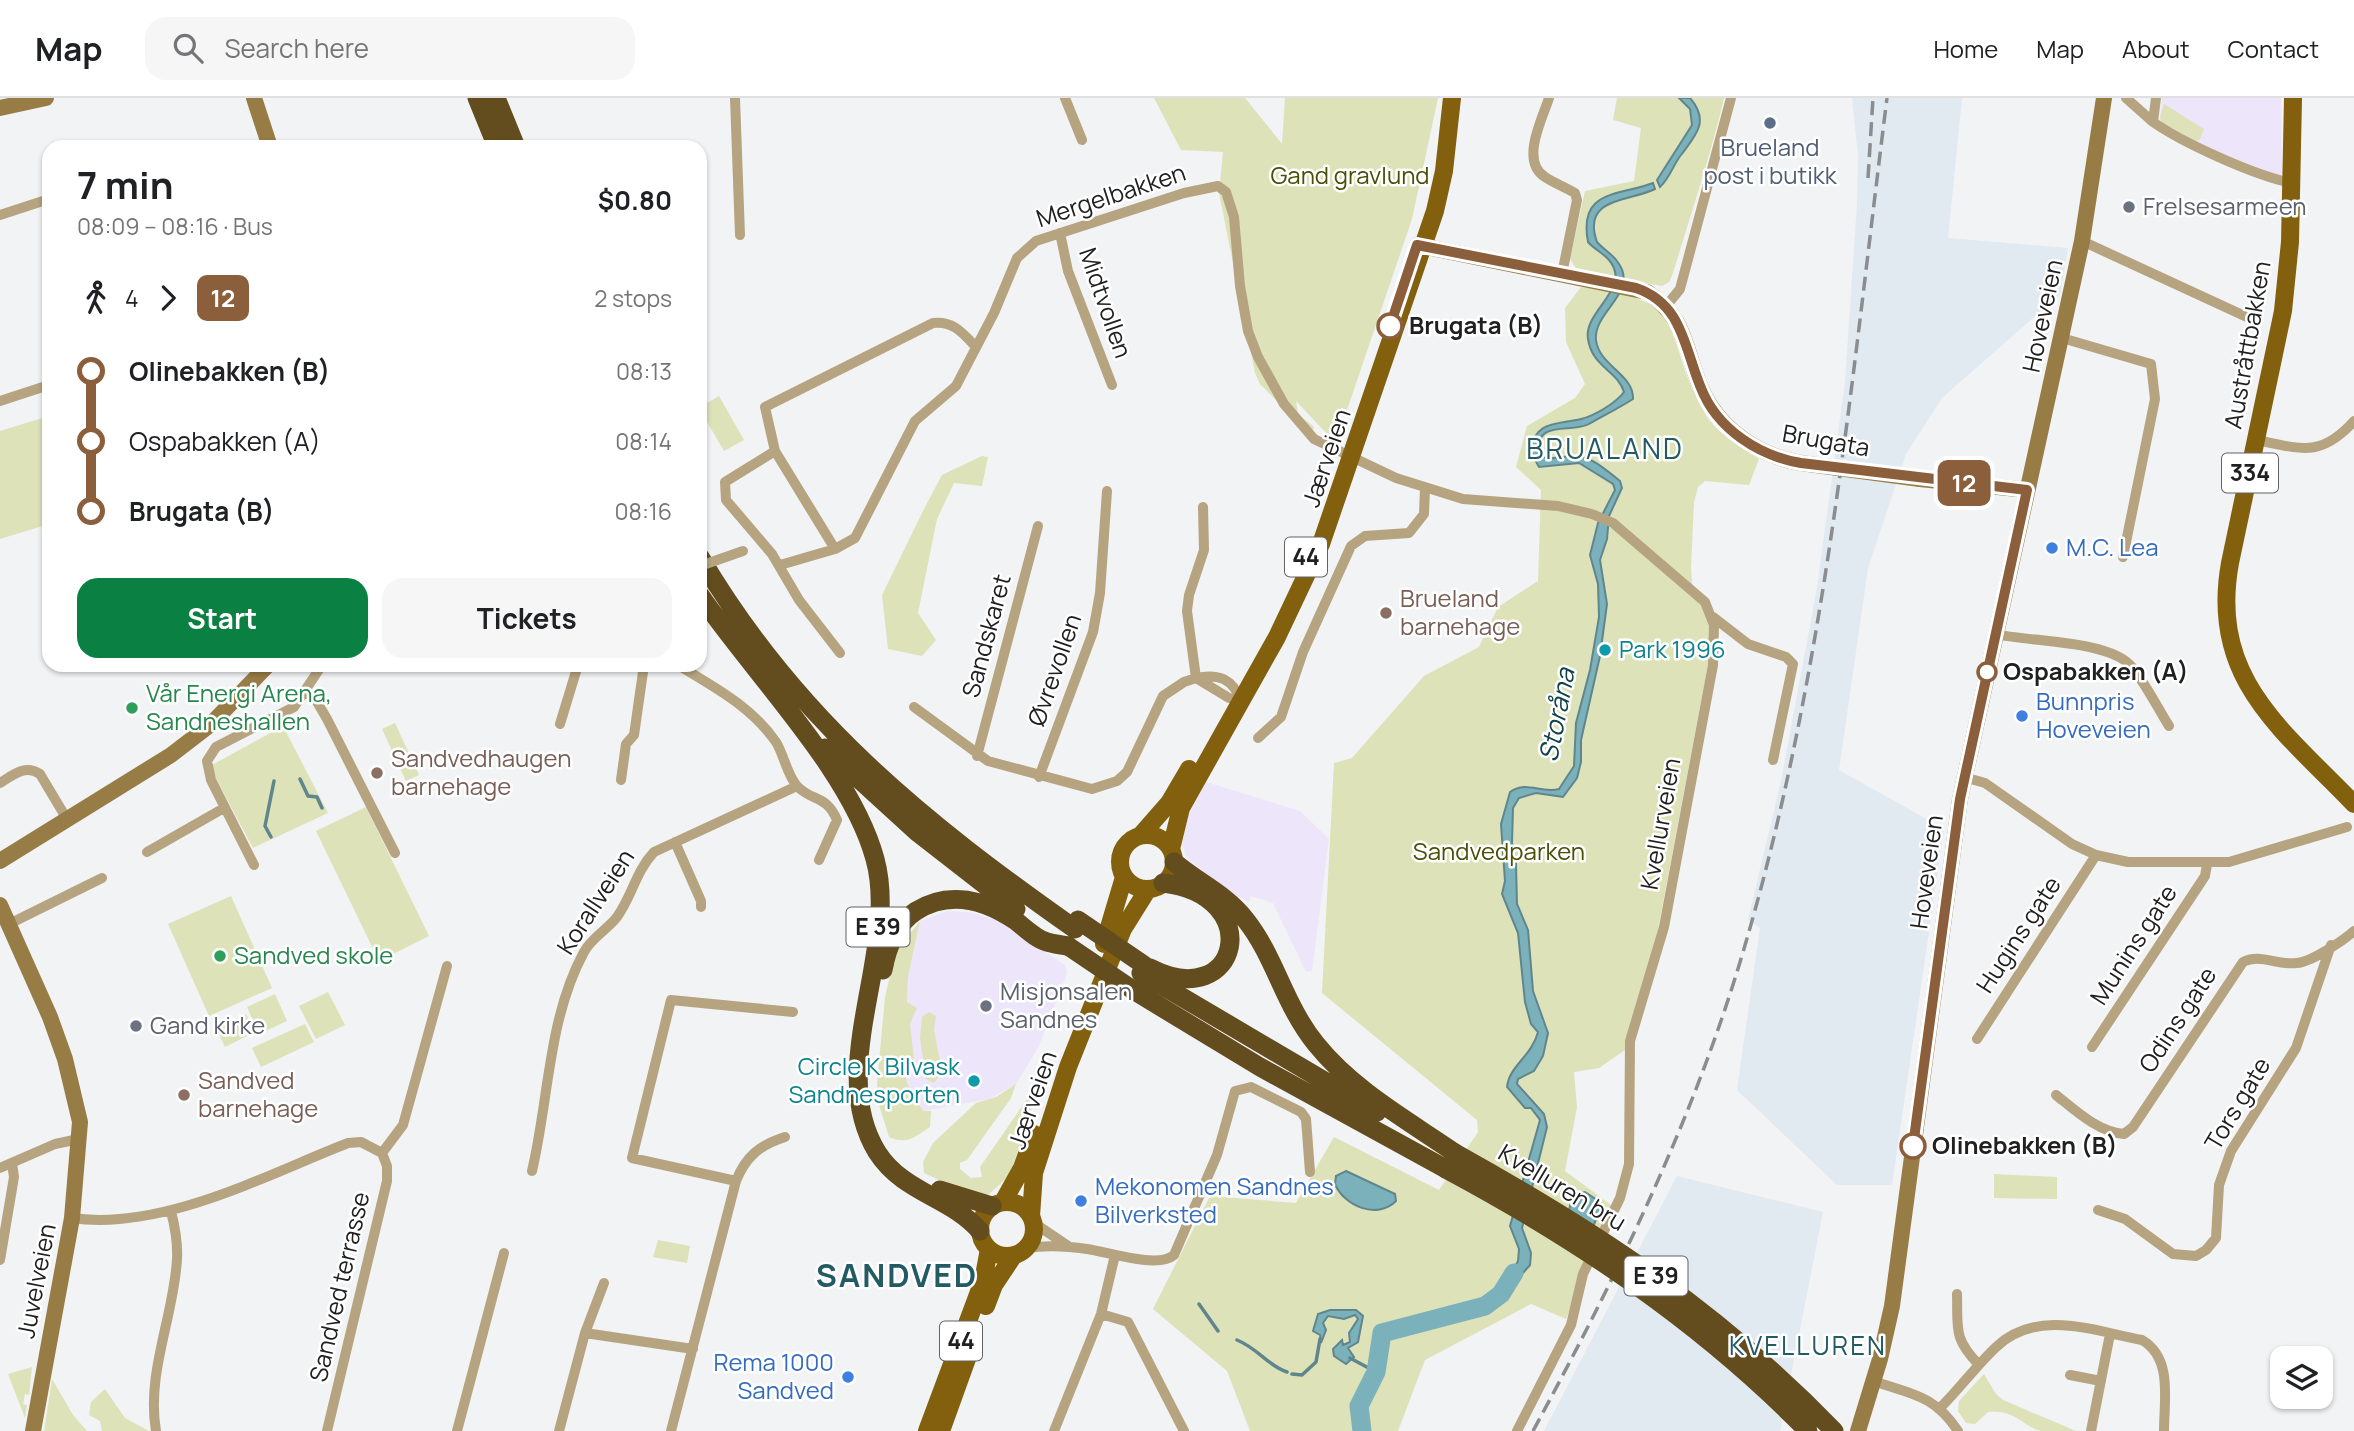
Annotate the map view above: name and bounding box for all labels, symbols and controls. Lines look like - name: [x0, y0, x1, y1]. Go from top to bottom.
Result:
- search box: [145, 17, 635, 80]
- text: Map: [35, 26, 103, 71]
- icon: search: [169, 29, 207, 67]
- text: Search here: [225, 30, 369, 66]
- text: Home: [1933, 32, 1998, 65]
- text: Map: [2036, 32, 2084, 65]
- text: About: [2122, 32, 2190, 65]
- text: Contact: [2228, 32, 2319, 65]
- marker: Brueland post i butikk: [1762, 115, 1778, 131]
- place label: Brueland post i butikk: [1703, 130, 1838, 191]
- street label: Mergelbakken: [1032, 155, 1189, 234]
- text: 7 min: [77, 158, 173, 210]
- park label: Gand gravlund: [1270, 158, 1430, 191]
- text: $0.80: [598, 182, 672, 218]
- place label: Frelsesarmeen: [2143, 189, 2307, 222]
- marker: Frelsesarmeen: [2121, 199, 2137, 215]
- text: 08:09 – 08:16 · Bus: [77, 210, 273, 242]
- street label: Midtvollen: [1072, 243, 1141, 362]
- street label: Hoveveien: [2013, 256, 2070, 375]
- street label: Austråttbakken: [2216, 258, 2278, 431]
- icon: walk: [77, 279, 115, 317]
- icon: forward: [149, 279, 187, 317]
- text: 12: [211, 281, 235, 314]
- text: 4: [125, 282, 139, 314]
- text: 2 stops: [594, 282, 672, 314]
- place label: Brugata (B): [1409, 308, 1543, 341]
- marker: Brugata (B): [1377, 313, 1403, 339]
- text: Olinebakken (B): [129, 353, 330, 389]
- text: 08:13: [616, 355, 672, 387]
- street label: Jærveien: [1293, 404, 1358, 511]
- street label: Brugata: [1780, 416, 1873, 463]
- text: Ospabakken (A): [129, 423, 321, 459]
- text: 08:14: [615, 425, 672, 457]
- district label: BRUALAND: [1526, 429, 1684, 467]
- road number: 334: [2222, 454, 2278, 492]
- line badge: 12: [1932, 460, 1996, 506]
- text: 12: [1952, 466, 1976, 499]
- text: Brugata (B): [129, 493, 274, 529]
- text: 08:16: [615, 495, 672, 527]
- place label: M.C. Lea: [2066, 530, 2159, 563]
- road number: 44: [1285, 538, 1327, 576]
- marker: M.C. Lea: [2044, 540, 2060, 556]
- street label: Sandskaret: [953, 570, 1018, 701]
- button: Start: [77, 578, 368, 658]
- button: Tickets: [382, 578, 672, 658]
- place label: Brueland barnehage: [1400, 581, 1520, 642]
- marker: Brueland barnehage: [1378, 605, 1394, 621]
- street label: Øvrevollen: [1019, 609, 1088, 730]
- place label: Park 1996: [1619, 632, 1726, 665]
- marker: Park 1996: [1597, 642, 1613, 658]
- place label: Ospabakken (A): [2003, 654, 2189, 687]
- marker: Ospabakken (A): [1977, 662, 1997, 682]
- water label: Storåna: [1529, 663, 1583, 765]
- place label: Vår Energi Arena, Sandneshallen: [146, 676, 332, 737]
- place label: Bunnpris Hoveveien: [2036, 684, 2151, 745]
- marker: Vår Energi Arena, Sandneshallen: [124, 700, 140, 716]
- marker: Bunnpris Hoveveien: [2014, 708, 2030, 724]
- place label: Sandvedhaugen barnehage: [391, 741, 571, 802]
- street label: Kvellurveien: [1632, 755, 1687, 892]
- marker: Sandvedhaugen barnehage: [369, 765, 385, 781]
- street label: Hoveveien: [1901, 813, 1950, 931]
- park label: Sandvedparken: [1413, 834, 1585, 867]
- street label: Korallveien: [548, 842, 641, 960]
- street label: Hugins gate: [1968, 869, 2068, 999]
- street label: Munins gate: [2082, 878, 2184, 1010]
- road number: E 39: [846, 908, 910, 946]
- place label: Sandved skole: [234, 938, 393, 971]
- marker: Sandved skole: [212, 948, 228, 964]
- street label: Odins gate: [2130, 960, 2223, 1078]
- place label: Misjonsalen Sandnes: [1000, 974, 1132, 1035]
- marker: Misjonsalen Sandnes: [978, 998, 994, 1014]
- place label: Gand kirke: [150, 1008, 265, 1041]
- marker: Gand kirke: [128, 1018, 144, 1034]
- street label: Jærveien: [999, 1046, 1064, 1153]
- place label: Circle K Bilvask Sandnesporten: [789, 1049, 961, 1110]
- street label: Tors gate: [2196, 1051, 2277, 1156]
- place label: Sandved barnehage: [198, 1063, 318, 1124]
- marker: Circle K Bilvask Sandnesporten: [966, 1073, 982, 1089]
- marker: Sandved barnehage: [176, 1087, 192, 1103]
- place label: Olinebakken (B): [1932, 1128, 2118, 1161]
- marker: Olinebakken (B): [1900, 1133, 1926, 1159]
- street label: Kvelluren bru: [1493, 1136, 1633, 1238]
- place label: Mekonomen Sandnes Bilverksted: [1095, 1169, 1334, 1230]
- street label: Sandved terrasse: [301, 1189, 376, 1385]
- marker: Mekonomen Sandnes Bilverksted: [1073, 1193, 1089, 1209]
- street label: Juvelveien: [8, 1221, 63, 1341]
- district label: SANDVED: [816, 1253, 978, 1297]
- road number: E 39: [1624, 1256, 1688, 1296]
- road number: 44: [940, 1322, 982, 1360]
- district label: KVELLUREN: [1729, 1327, 1887, 1363]
- place label: Rema 1000 Sandved: [713, 1345, 834, 1406]
- map controls: [2270, 1346, 2333, 1409]
- button: layers: [2270, 1346, 2333, 1409]
- marker: Rema 1000 Sandved: [840, 1369, 856, 1385]

